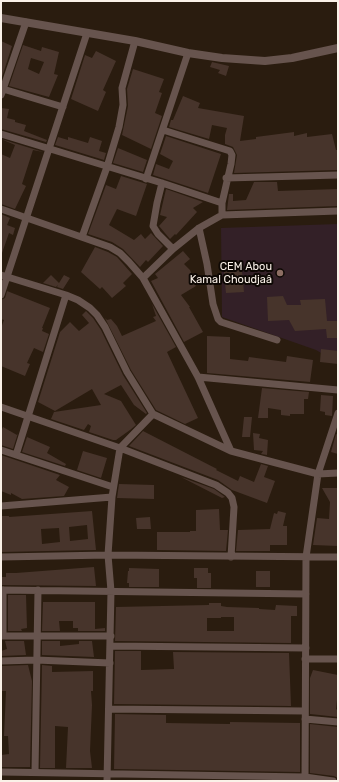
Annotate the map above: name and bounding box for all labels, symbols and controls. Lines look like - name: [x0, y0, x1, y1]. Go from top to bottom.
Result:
- place label: CEM Abou Kamal Choudjaâ: [190, 260, 272, 286]
- marker: CEM Abou Kamal Choudjaâ: [275, 268, 285, 278]

